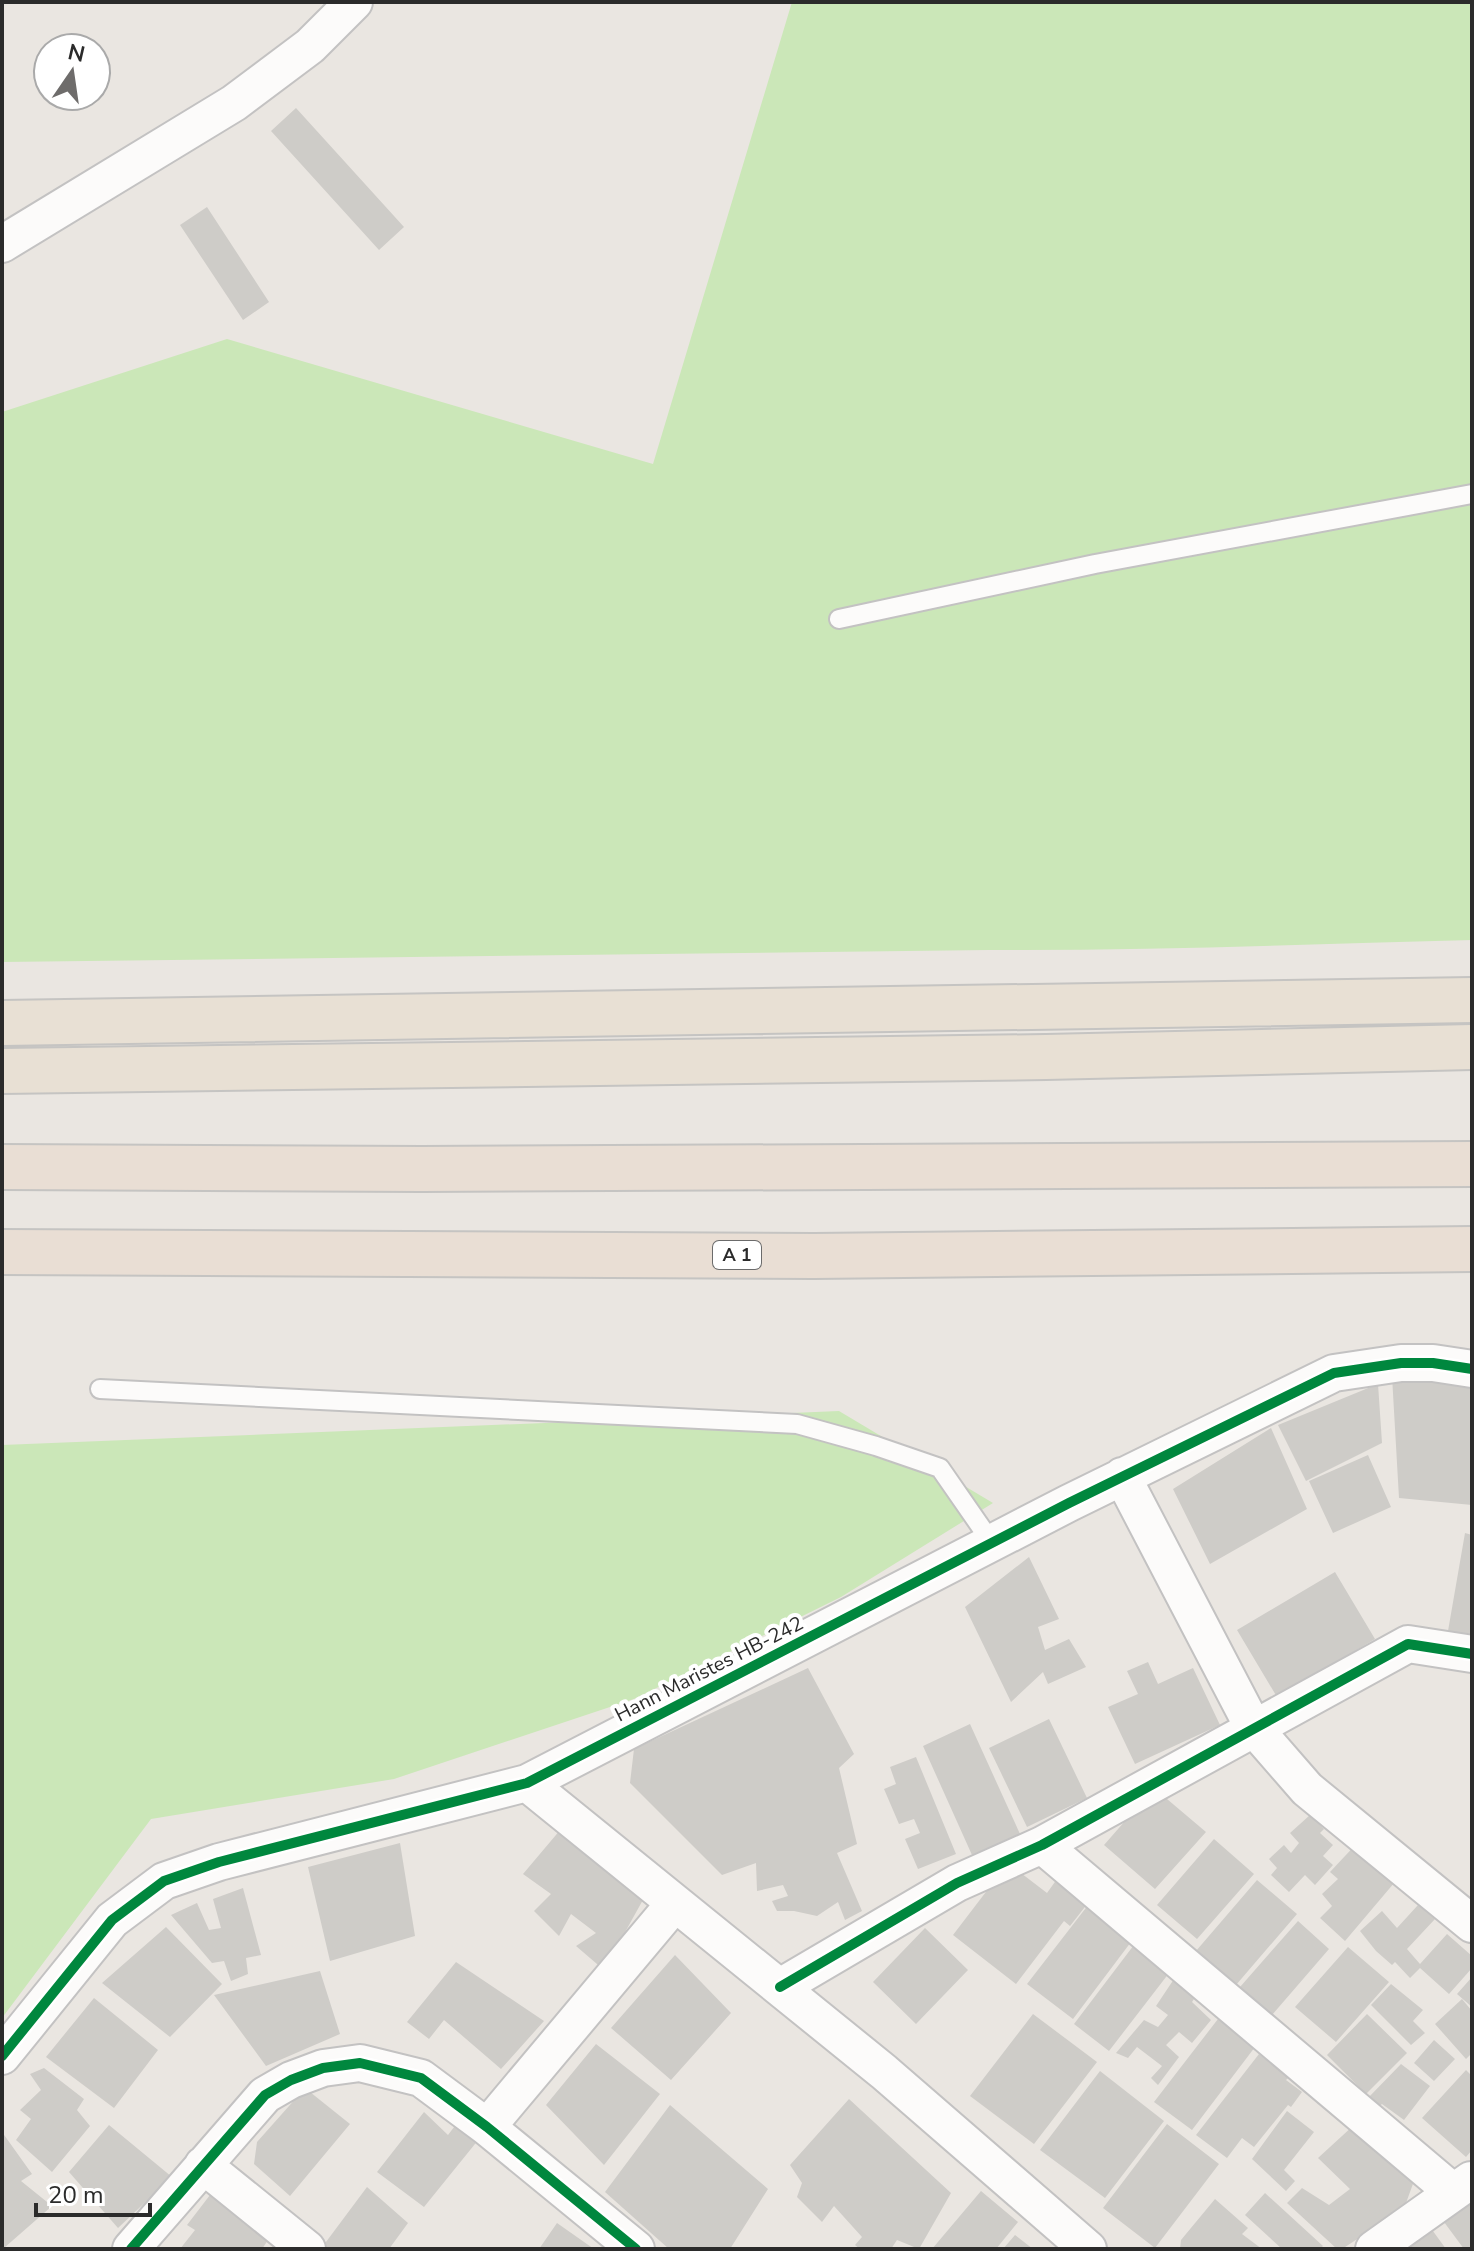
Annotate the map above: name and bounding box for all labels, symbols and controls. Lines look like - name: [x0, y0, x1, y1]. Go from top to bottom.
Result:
- north arrow: [32, 32, 112, 112]
- text: N: [65, 37, 88, 70]
- road number: A 1: [713, 1241, 761, 1269]
- street label: Hann Maristes HB-242: [610, 1610, 808, 1728]
- scale bar: [36, 2167, 150, 2217]
- text: 20 m: [48, 2179, 104, 2211]

